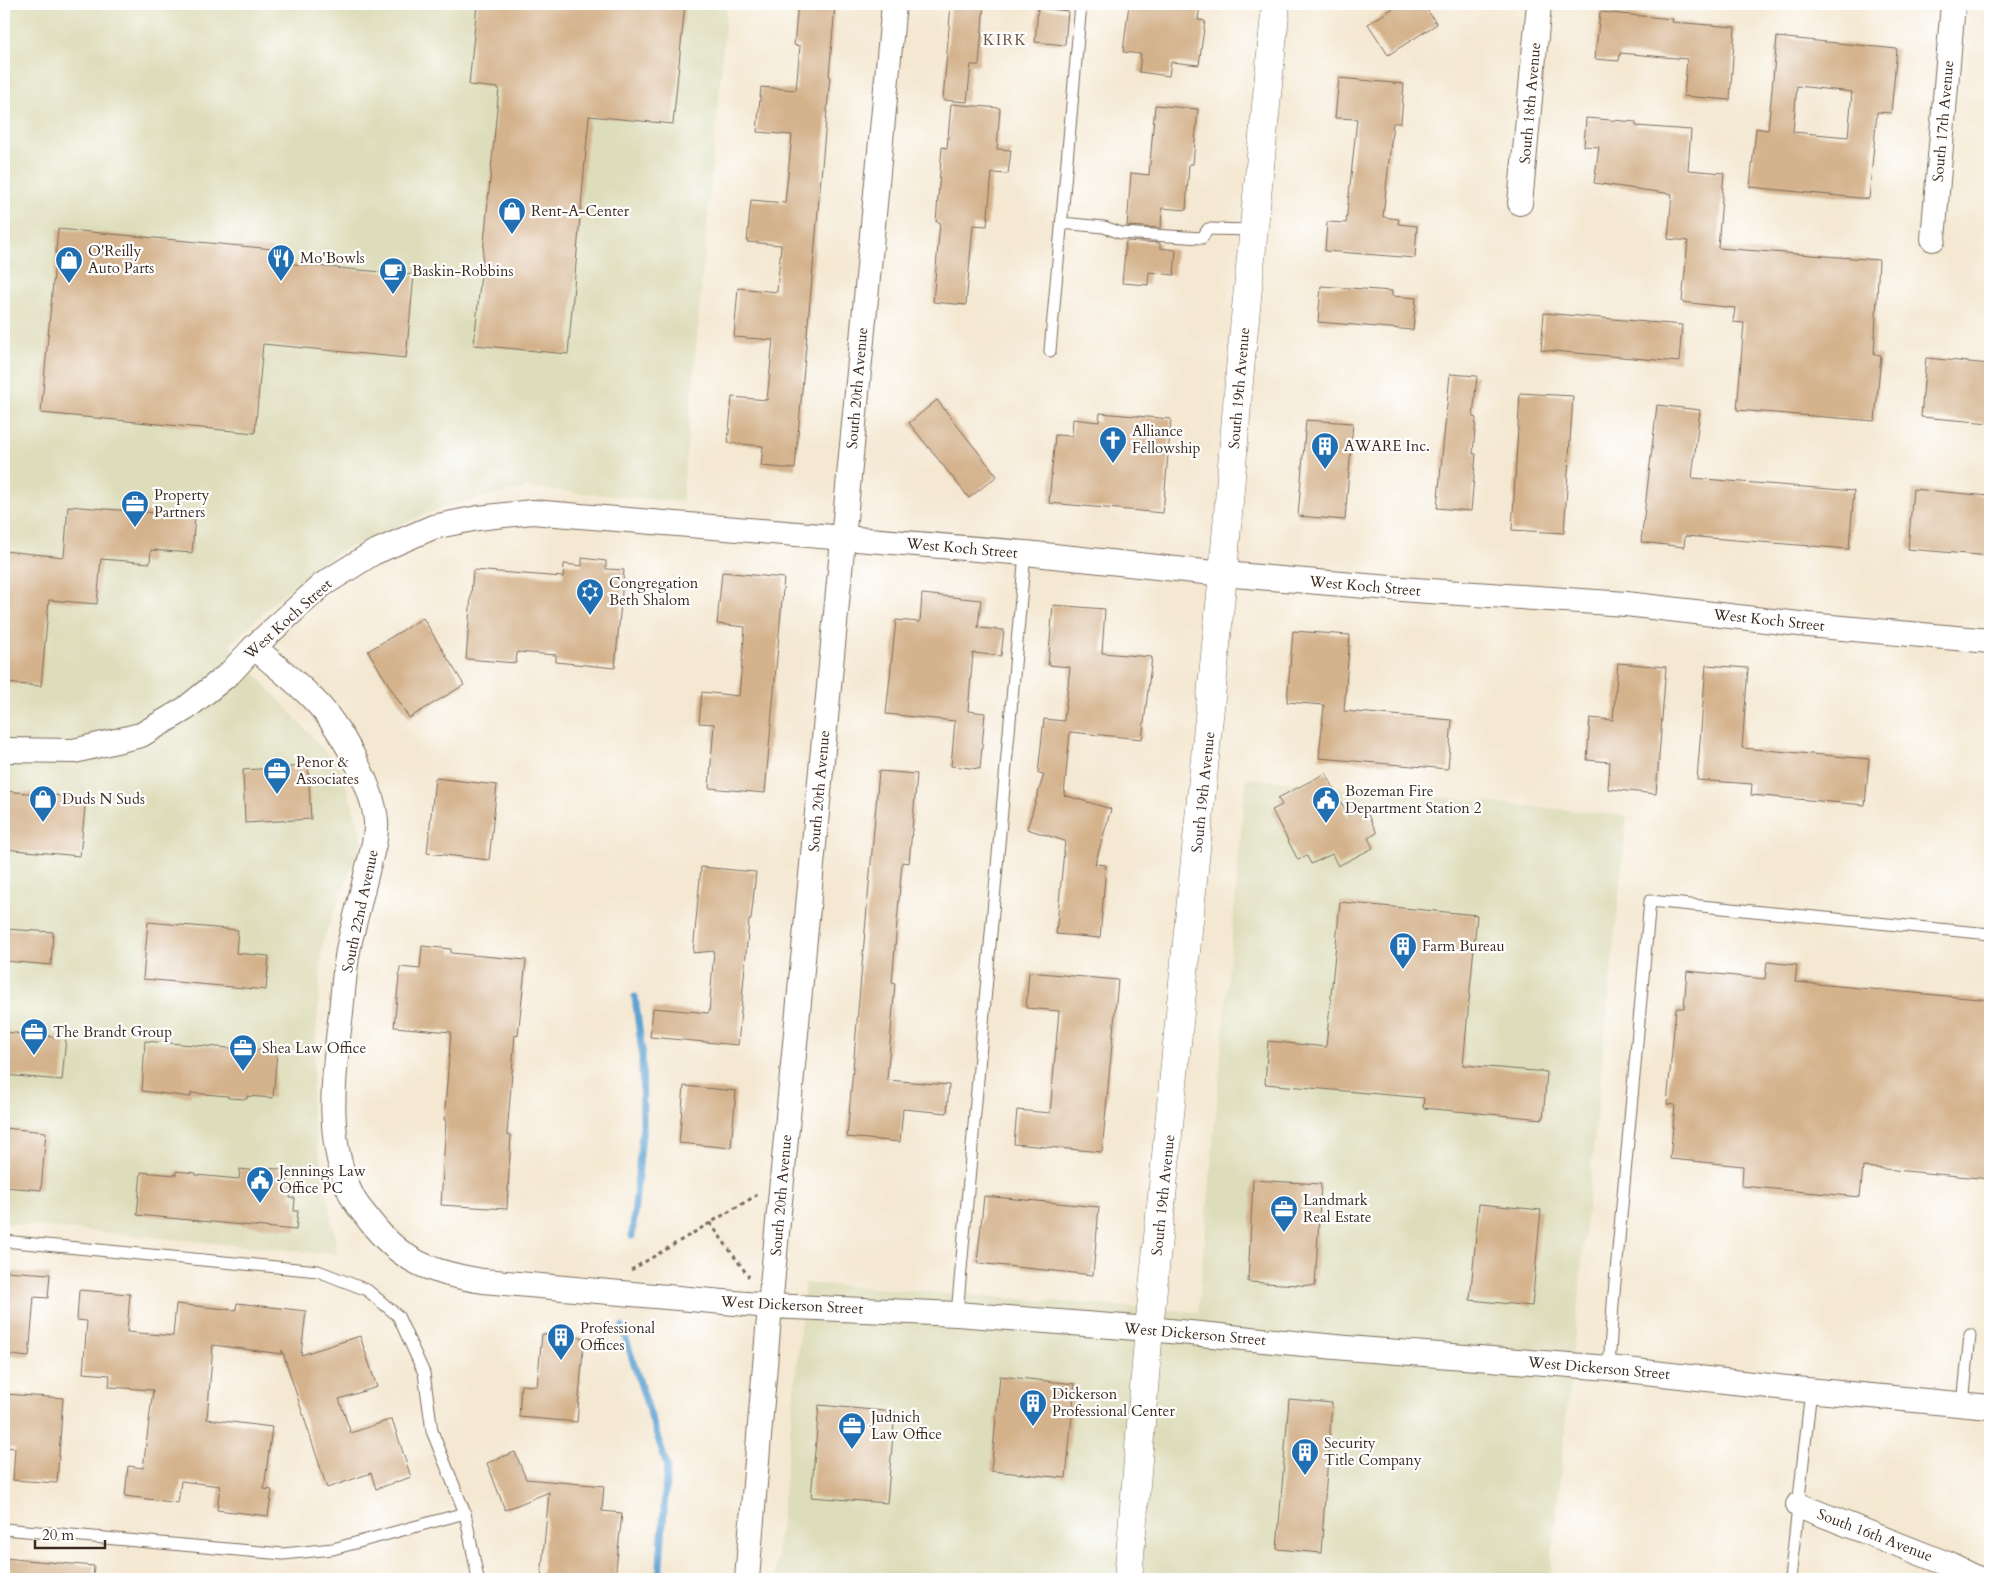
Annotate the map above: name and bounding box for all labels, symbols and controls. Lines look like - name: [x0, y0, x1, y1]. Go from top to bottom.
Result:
- district label: KIRK: [983, 29, 1027, 51]
- street label: South 18th Avenue: [1515, 41, 1545, 165]
- street label: South 17th Avenue: [1928, 59, 1958, 183]
- shop icon: Rent-A-Center: [497, 196, 527, 235]
- place label: Rent-A-Center: [531, 201, 630, 221]
- place label: O'Reilly Auto Parts: [88, 241, 154, 278]
- restaurant icon: Mo'Bowls: [266, 243, 296, 282]
- shop icon: O'Reilly Auto Parts: [54, 245, 84, 284]
- place label: Mo'Bowls: [300, 248, 365, 268]
- cafe icon: Baskin-Robbins: [378, 256, 408, 295]
- place label: Baskin-Robbins: [412, 261, 514, 281]
- street label: South 20th Avenue: [842, 326, 872, 450]
- street label: South 19th Avenue: [1224, 326, 1254, 450]
- place label: Alliance Fellowship: [1132, 421, 1201, 458]
- church icon: Alliance Fellowship: [1098, 425, 1128, 464]
- building icon: AWARE Inc.: [1310, 431, 1340, 470]
- place label: AWARE Inc.: [1344, 436, 1430, 456]
- place label: Property Partners: [154, 485, 209, 522]
- office icon: Property Partners: [120, 489, 150, 528]
- street label: West Koch Street: [905, 533, 1019, 563]
- street label: West Koch Street: [1308, 571, 1422, 601]
- place label: Congregation Beth Shalom: [609, 573, 699, 610]
- street label: West Koch Street: [239, 574, 336, 664]
- synagogue icon: Congregation Beth Shalom: [575, 577, 605, 616]
- street label: West Koch Street: [1711, 604, 1826, 636]
- street label: South 20th Avenue: [804, 729, 834, 853]
- street label: South 19th Avenue: [1187, 730, 1219, 854]
- place label: Penor & Associates: [296, 752, 359, 789]
- office icon: Penor & Associates: [262, 756, 292, 795]
- place label: Bozeman Fire Department Station 2: [1345, 781, 1482, 818]
- shop icon: Duds N Suds: [28, 784, 58, 823]
- public building icon: Bozeman Fire Department Station 2: [1311, 785, 1341, 824]
- place label: Duds N Suds: [62, 789, 145, 809]
- street label: South 22nd Avenue: [337, 847, 383, 974]
- building icon: Farm Bureau: [1388, 931, 1418, 970]
- place label: Farm Bureau: [1422, 936, 1505, 956]
- office icon: The Brandt Group: [19, 1017, 49, 1056]
- place label: The Brandt Group: [53, 1022, 172, 1042]
- office icon: Shea Law Office: [228, 1033, 258, 1072]
- place label: Shea Law Office: [262, 1038, 366, 1058]
- street label: South 20th Avenue: [766, 1133, 796, 1257]
- street label: South 19th Avenue: [1147, 1133, 1179, 1257]
- place label: Jennings Law Office PC: [277, 1161, 366, 1198]
- public building icon: Jennings Law Office PC: [245, 1165, 275, 1204]
- place label: Landmark Real Estate: [1303, 1190, 1372, 1227]
- office icon: Landmark Real Estate: [1269, 1194, 1299, 1233]
- street label: West Dickerson Street: [719, 1291, 864, 1319]
- place label: Professional Offices: [580, 1318, 655, 1355]
- street label: West Dickerson Street: [1122, 1318, 1267, 1350]
- building icon: Professional Offices: [546, 1322, 576, 1361]
- street label: West Dickerson Street: [1526, 1352, 1671, 1384]
- place label: Dickerson Professional Center: [1052, 1384, 1175, 1421]
- building icon: Dickerson Professional Center: [1018, 1388, 1048, 1427]
- place label: Judnich Law Office: [869, 1407, 942, 1444]
- office icon: Judnich Law Office: [837, 1411, 867, 1450]
- place label: Security Title Company: [1324, 1433, 1422, 1470]
- building icon: Security Title Company: [1290, 1437, 1320, 1476]
- street label: South 16th Avenue: [1815, 1504, 1936, 1566]
- scale bar: [35, 1518, 105, 1550]
- text: 20 m: [42, 1525, 74, 1545]

